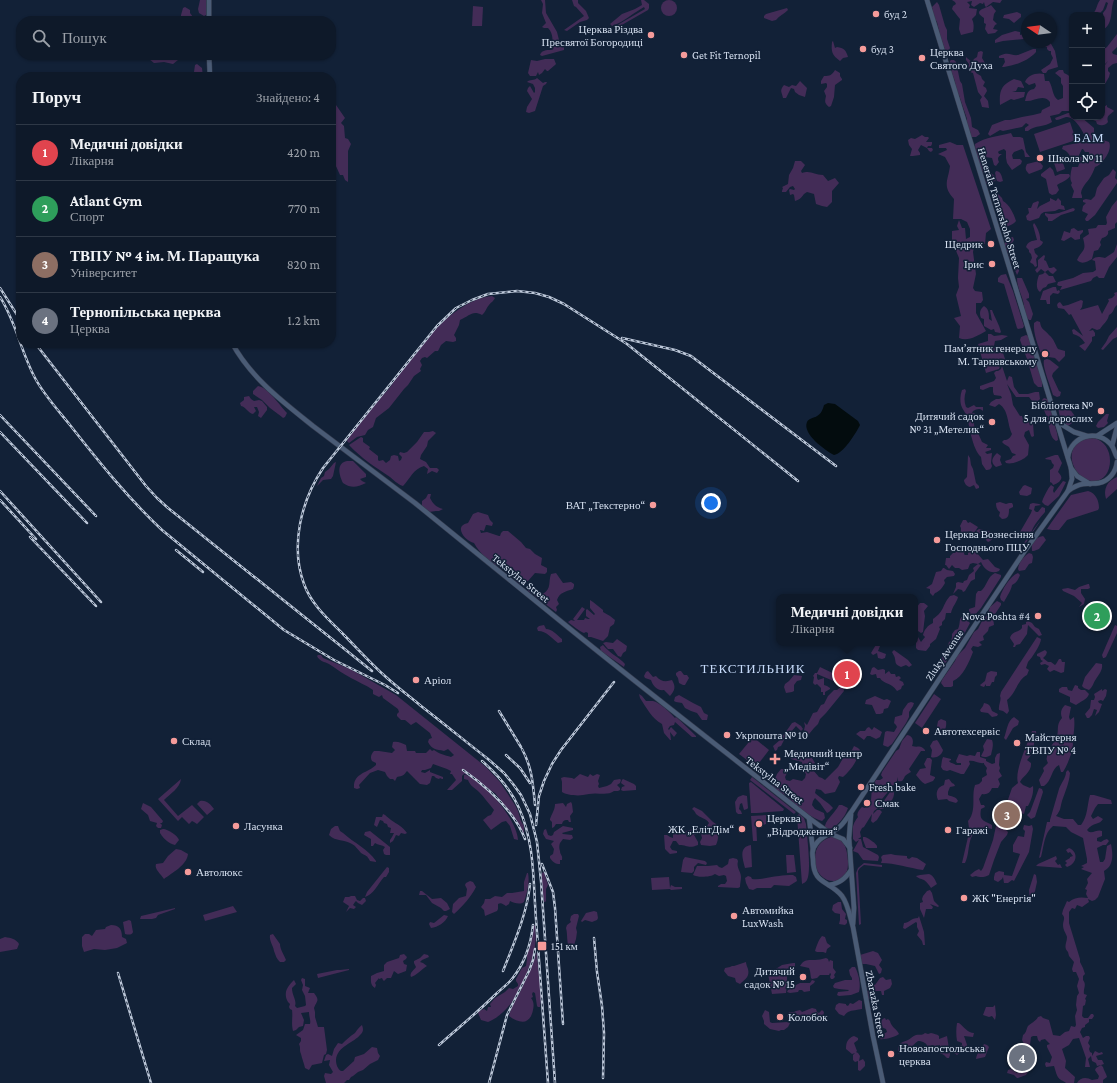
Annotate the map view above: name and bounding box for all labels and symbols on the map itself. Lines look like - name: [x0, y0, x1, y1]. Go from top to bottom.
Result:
- place label: буд 2: [884, 8, 907, 20]
- marker: буд 2: [871, 9, 881, 19]
- north arrow: [1021, 12, 1057, 48]
- place label: Церква Різдва Пресвятої Богородиці: [541, 23, 643, 48]
- marker: Церква Різдва Пресвятої Богородиці: [646, 30, 656, 40]
- place label: буд 3: [871, 43, 894, 55]
- marker: буд 3: [858, 44, 868, 54]
- place label: Церква Святого Духа: [930, 46, 993, 71]
- place label: Get Fit Ternopil: [692, 49, 761, 62]
- marker: Get Fit Ternopil: [679, 50, 689, 60]
- marker: Церква Святого Духа: [917, 53, 927, 63]
- district label: БАМ: [1073, 130, 1105, 145]
- street label: Henerala Tarnavskoho Street: [976, 146, 1024, 271]
- place label: Школа № 11: [1048, 152, 1103, 164]
- marker: Школа № 11: [1035, 153, 1045, 163]
- place label: Щедрик: [945, 238, 984, 250]
- marker: Щедрик: [986, 239, 996, 249]
- place label: Ірис: [964, 258, 984, 270]
- marker: Ірис: [987, 259, 997, 269]
- place label: Пам’ятник генералу М. Тарнавському: [944, 342, 1037, 367]
- marker: Пам’ятник генералу М. Тарнавському: [1040, 349, 1050, 359]
- place label: Бібліотека № 5 для дорослих: [1023, 399, 1093, 424]
- marker: Бібліотека № 5 для дорослих: [1096, 406, 1106, 416]
- place label: Дитячий садок № 31 „Метелик“: [909, 410, 985, 436]
- marker: Дитячий садок № 31 „Метелик“: [987, 417, 997, 427]
- your location: [701, 493, 721, 513]
- place label: ВАТ „Текстерно“: [566, 499, 645, 512]
- marker: ВАТ „Текстерно“: [648, 500, 658, 510]
- place label: Церква Вознесіння Господнього ПЦУ: [945, 528, 1034, 553]
- marker: Церква Вознесіння Господнього ПЦУ: [932, 535, 942, 545]
- street label: Tekstylna Street: [489, 551, 552, 606]
- pin: 2: [1084, 601, 1110, 631]
- place label: Nova Poshta #4: [962, 610, 1030, 622]
- marker: Nova Poshta #4: [1033, 611, 1043, 621]
- street label: Zluky Avenue: [923, 627, 966, 683]
- pin: 1: [834, 659, 860, 689]
- district label: ТЕКСТИЛЬНИК: [701, 661, 805, 676]
- place label: Аріол: [424, 674, 452, 686]
- marker: Аріол: [411, 675, 421, 685]
- place label: Автотехсервіс: [934, 725, 1000, 737]
- marker: Автотехсервіс: [921, 726, 931, 736]
- place label: Укрпошта № 10: [735, 729, 808, 741]
- marker: Укрпошта № 10: [722, 730, 732, 740]
- place label: Майстерня ТВПУ № 4: [1025, 731, 1077, 756]
- place label: Склад: [182, 735, 211, 747]
- marker: Склад: [169, 736, 179, 746]
- marker: Майстерня ТВПУ № 4: [1012, 738, 1022, 748]
- place label: Медичний центр „Медівіт“: [784, 747, 863, 773]
- marker: Медичний центр „Медівіт“: [769, 753, 781, 765]
- street label: Tekstylna Street: [743, 754, 807, 807]
- place label: Fresh bake: [869, 781, 916, 793]
- marker: Fresh bake: [856, 782, 866, 792]
- place label: Смак: [875, 797, 900, 809]
- marker: Смак: [862, 798, 872, 808]
- pin: 3: [994, 800, 1020, 830]
- place label: Церква „Відродження“: [767, 812, 838, 838]
- marker: Церква „Відродження“: [754, 819, 764, 829]
- place label: Ласунка: [244, 820, 283, 832]
- marker: Ласунка: [231, 821, 241, 831]
- place label: ЖК „ЕлітДім“: [668, 823, 734, 836]
- marker: ЖК „ЕлітДім“: [737, 824, 747, 834]
- place label: Гаражі: [956, 824, 988, 836]
- marker: Гаражі: [943, 825, 953, 835]
- place label: Автолюкс: [196, 866, 243, 878]
- marker: Автолюкс: [183, 867, 193, 877]
- place label: ЖК "Енергія": [972, 892, 1036, 904]
- marker: ЖК "Енергія": [959, 893, 969, 903]
- place label: Автомийка LuxWash: [742, 904, 794, 929]
- marker: Автомийка LuxWash: [729, 911, 739, 921]
- marker: 151 км: [536, 940, 548, 952]
- place label: 151 км: [551, 940, 578, 952]
- place label: Дитячий садок № 15: [744, 965, 795, 990]
- street label: Zbarazka Street: [864, 969, 888, 1039]
- marker: Дитячий садок № 15: [798, 972, 808, 982]
- place label: Колобок: [788, 1011, 828, 1023]
- marker: Колобок: [775, 1012, 785, 1022]
- place label: Новоапостольська церква: [899, 1042, 985, 1067]
- pin: 4: [1009, 1043, 1035, 1073]
- marker: Новоапостольська церква: [886, 1049, 896, 1059]

